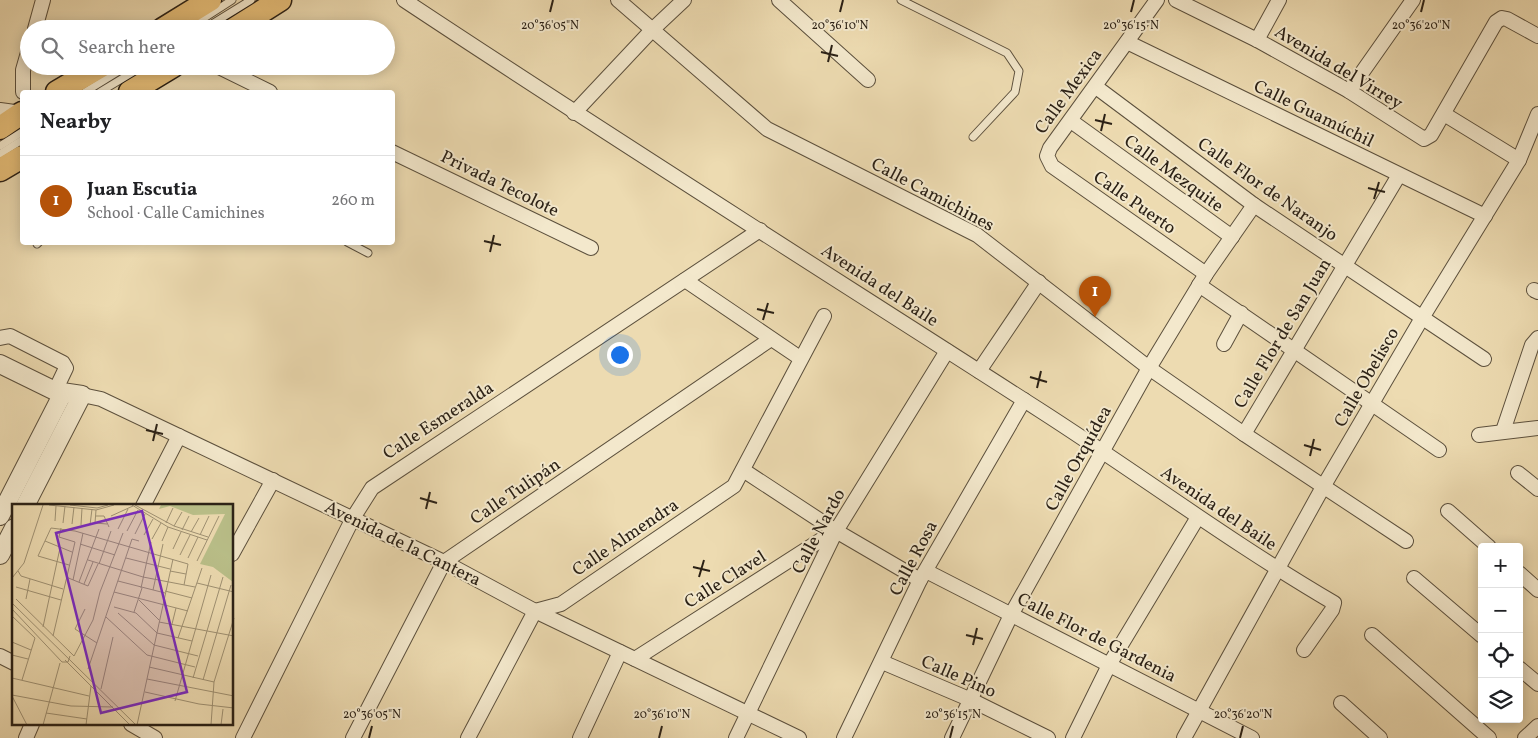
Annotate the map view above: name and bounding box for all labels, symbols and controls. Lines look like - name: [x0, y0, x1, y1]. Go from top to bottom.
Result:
- text: 20°36'05"N: [521, 18, 579, 34]
- text: 20°36'10"N: [811, 18, 869, 34]
- text: 20°36'15"N: [1103, 18, 1159, 34]
- text: 20°36'20"N: [1392, 18, 1450, 34]
- search box: [20, 20, 395, 75]
- street label: Avenida del Virrey: [1269, 20, 1407, 117]
- icon: search: [38, 34, 66, 62]
- text: Search here: [78, 35, 175, 61]
- street label: Calle Mexica: [1030, 44, 1109, 140]
- street label: Calle Guamúchil: [1249, 74, 1378, 154]
- text: Nearby: [40, 108, 111, 137]
- street label: Calle Mezquite: [1118, 130, 1228, 219]
- street label: Calle Flor de Naranjo: [1192, 132, 1342, 248]
- street label: Privada Tecolote: [436, 145, 563, 224]
- street label: Calle Camichines: [866, 152, 998, 238]
- street label: Calle Puerto: [1088, 165, 1181, 241]
- text: Juan Escutia: [87, 177, 198, 203]
- text: 1: [53, 190, 59, 212]
- text: 260 m: [331, 190, 375, 212]
- text: School · Calle Camichines: [87, 203, 265, 225]
- street label: Avenida del Baile: [816, 239, 943, 334]
- street label: Calle Flor de San Juan: [1229, 254, 1338, 414]
- pin: 1: [1079, 276, 1111, 317]
- street label: Calle Obelisco: [1329, 323, 1406, 432]
- your location: [607, 342, 633, 368]
- street label: Calle Esmeralda: [378, 376, 499, 466]
- street label: Calle Orquídea: [1040, 401, 1119, 516]
- street label: Calle Tulipán: [466, 453, 566, 532]
- street label: Avenida del Baile: [1155, 461, 1281, 557]
- street label: Calle Nardo: [786, 485, 852, 579]
- street label: Calle Almendra: [568, 493, 684, 583]
- street label: Avenida de la Cantera: [320, 496, 485, 593]
- inset map: [12, 504, 234, 726]
- street label: Calle Rosa: [884, 517, 945, 601]
- map controls: [1478, 543, 1523, 723]
- button: +: [1478, 543, 1523, 588]
- street label: Calle Clavel: [680, 545, 772, 615]
- street label: Calle Flor de Gardenia: [1012, 587, 1180, 689]
- button: −: [1478, 588, 1523, 633]
- button: locate: [1478, 633, 1523, 678]
- street label: Calle Pino: [917, 650, 1000, 705]
- button: layers: [1478, 678, 1523, 723]
- text: 20°36'05"N: [343, 707, 401, 723]
- text: 20°36'10"N: [633, 707, 691, 723]
- text: 20°36'15"N: [925, 707, 981, 723]
- text: 20°36'20"N: [1214, 707, 1272, 723]

